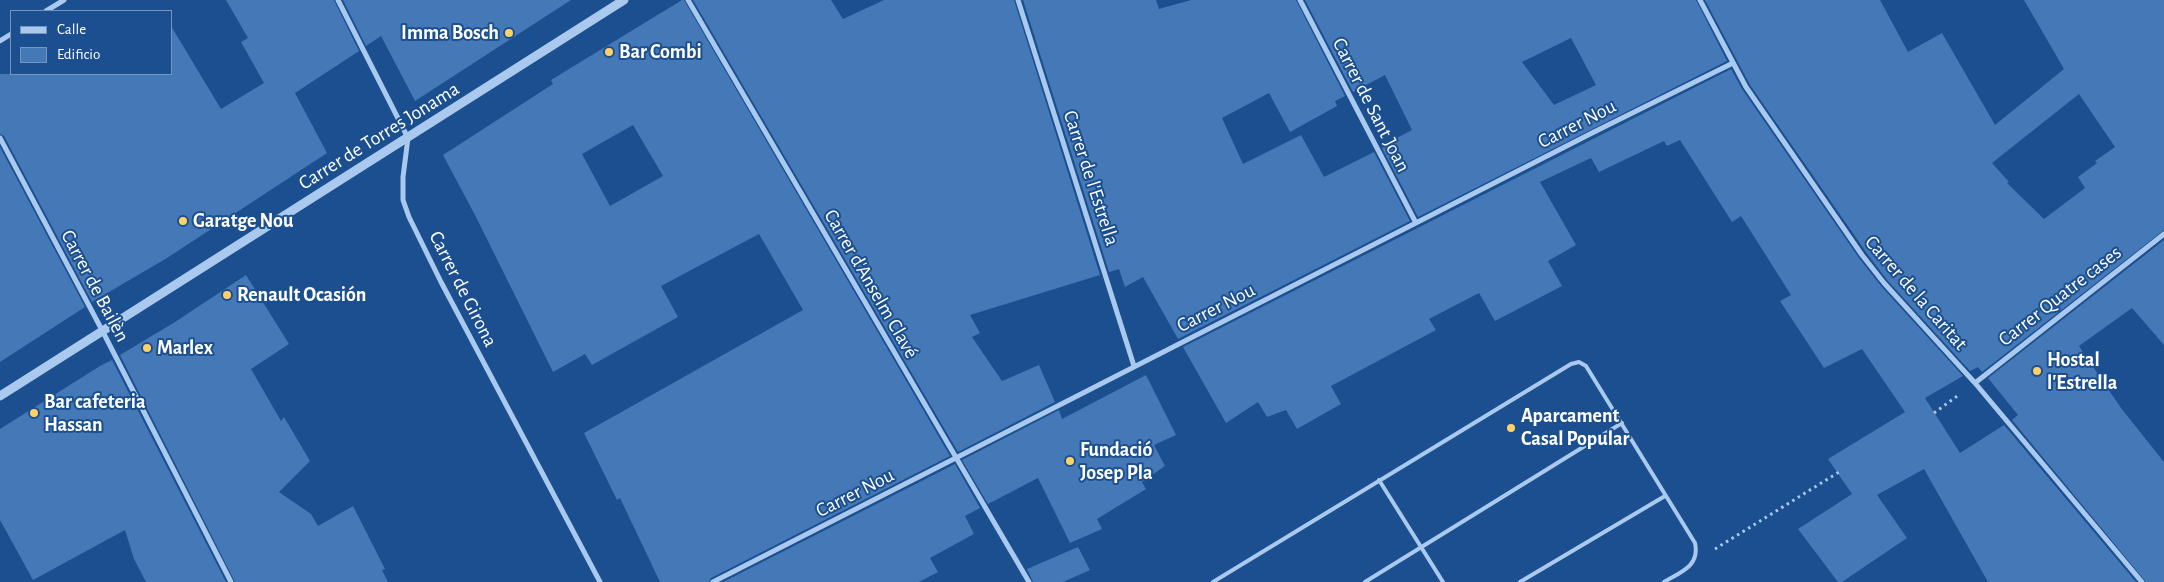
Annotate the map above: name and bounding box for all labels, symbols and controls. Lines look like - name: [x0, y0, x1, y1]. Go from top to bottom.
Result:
- legend: [10, 10, 172, 75]
- place label: Imma Bosch: [401, 21, 499, 45]
- text: Calle: [57, 22, 86, 37]
- marker: Imma Bosch: [503, 27, 515, 39]
- street label: Carrer de Sant Joan: [1327, 34, 1415, 176]
- place label: Bar Combi: [619, 40, 702, 64]
- marker: Bar Combi: [603, 46, 615, 58]
- text: Edificio: [57, 47, 100, 62]
- street label: Carrer de Torres Jonama: [294, 77, 464, 195]
- street label: Carrer Nou: [1534, 94, 1620, 154]
- street label: Carrer de l'Estrella: [1058, 107, 1124, 249]
- street label: Carrer d'Anselm Clavé: [819, 205, 923, 363]
- place label: Garatge Nou: [193, 209, 293, 233]
- marker: Garatge Nou: [177, 215, 189, 227]
- street label: Carrer de Bailèn: [55, 226, 135, 346]
- street label: Carrer de Girona: [424, 227, 502, 351]
- street label: Carrer de la Caritat: [1860, 231, 1972, 355]
- street label: Carrer Quatre cases: [1994, 240, 2126, 352]
- street label: Carrer Nou: [1173, 278, 1259, 338]
- place label: Renault Ocasión: [237, 283, 366, 307]
- marker: Renault Ocasión: [221, 289, 233, 301]
- place label: Marlex: [157, 336, 213, 360]
- marker: Marlex: [141, 342, 153, 354]
- place label: Hostal l'Estrella: [2047, 348, 2117, 395]
- marker: Hostal l'Estrella: [2031, 365, 2043, 377]
- place label: Bar cafeteria Hassan: [44, 390, 146, 437]
- place label: Aparcament Casal Popular: [1521, 404, 1629, 451]
- marker: Bar cafeteria Hassan: [28, 407, 40, 419]
- marker: Aparcament Casal Popular: [1505, 422, 1517, 434]
- place label: Fundació Josep Pla: [1080, 438, 1153, 485]
- marker: Fundació Josep Pla: [1064, 455, 1076, 467]
- street label: Carrer Nou: [812, 463, 898, 523]

